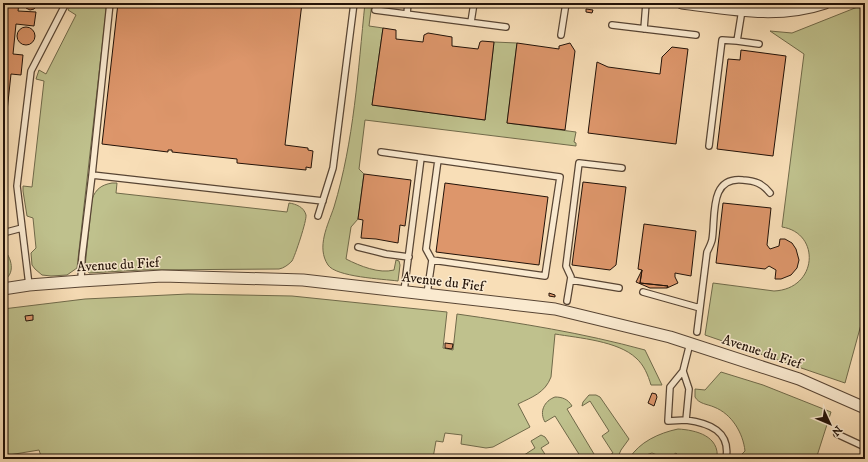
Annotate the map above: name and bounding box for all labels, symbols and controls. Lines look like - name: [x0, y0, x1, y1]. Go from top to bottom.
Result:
- street label: Avenue du Fief: [76, 254, 162, 276]
- street label: Avenue du Fief: [401, 268, 487, 296]
- street label: Avenue du Fief: [720, 331, 806, 374]
- north arrow: [810, 404, 850, 444]
- text: N: [828, 422, 845, 438]

